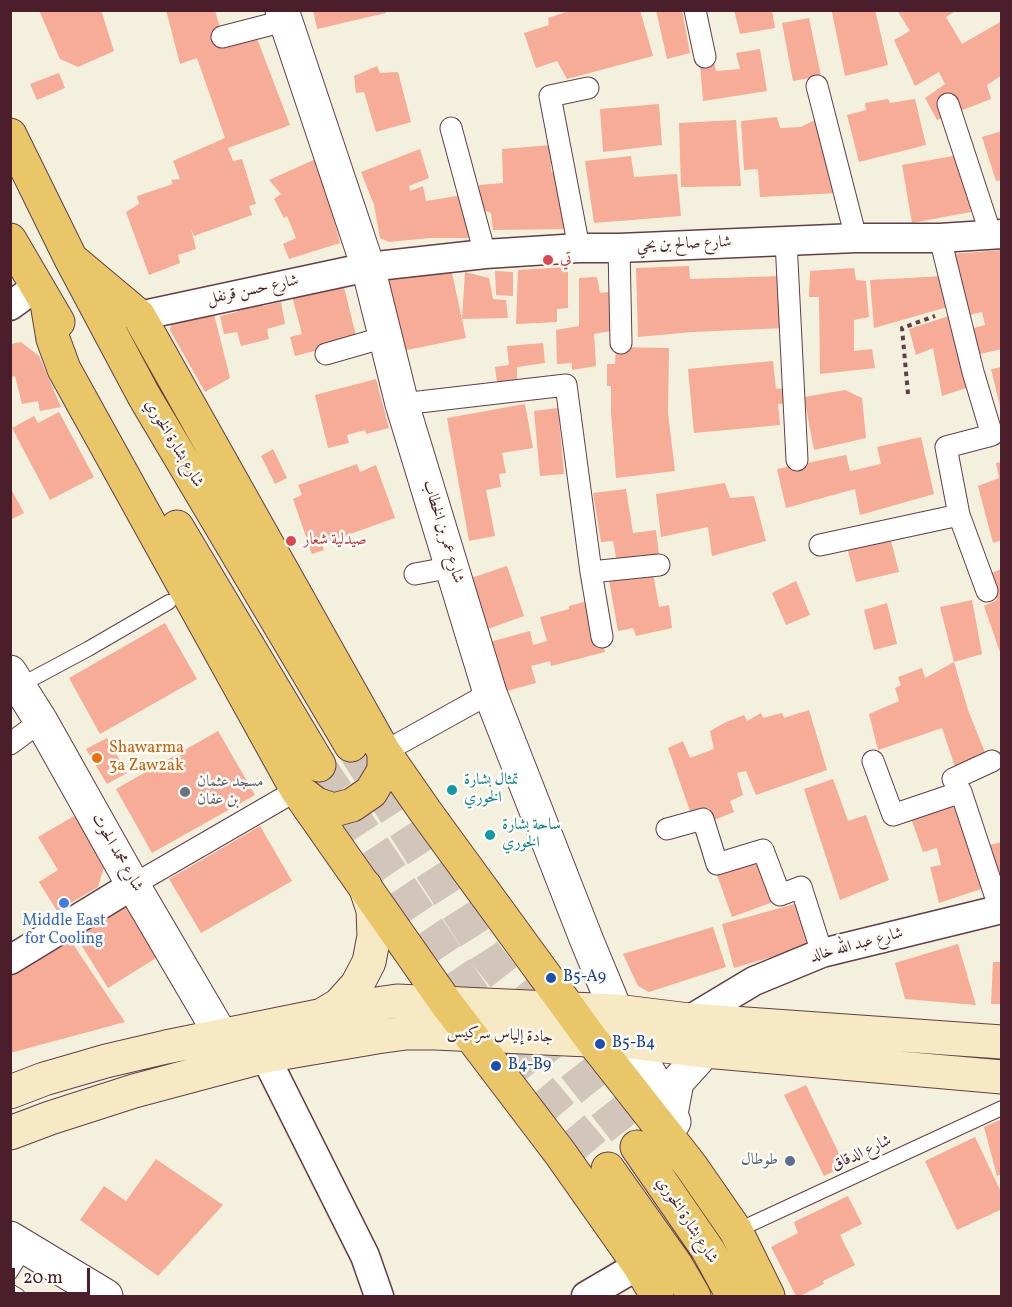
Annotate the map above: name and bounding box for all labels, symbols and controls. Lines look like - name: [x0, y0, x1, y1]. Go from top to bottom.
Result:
- street label: شارع صالح بن يحي: [636, 234, 732, 256]
- place label: تي: [560, 250, 572, 270]
- marker: تي: [541, 253, 555, 267]
- street label: شارع حسن قرنفل: [205, 272, 301, 310]
- street label: شارع بشارة الخوري: [139, 397, 207, 491]
- street label: شارع عمر بن الخطاب: [417, 478, 467, 586]
- place label: صيدلية شعار: [303, 531, 367, 551]
- marker: صيدلية شعار: [284, 534, 298, 548]
- place label: Shawarma 3a Zaw2ak: [109, 739, 184, 777]
- marker: Shawarma 3a Zaw2ak: [90, 751, 104, 765]
- place label: تمثال بشارة الخوري: [464, 771, 519, 809]
- place label: مسجد عثمان بن عفان: [197, 773, 263, 811]
- marker: تمثال بشارة الخوري: [445, 783, 459, 797]
- marker: مسجد عثمان بن عفان: [178, 785, 192, 799]
- street label: شارع محمد الحوت: [86, 810, 146, 896]
- place label: ساحة بشارة الخوري: [502, 816, 561, 854]
- marker: ساحة بشارة الخوري: [483, 828, 497, 842]
- marker: Middle East for Cooling: [57, 896, 71, 910]
- place label: Middle East for Cooling: [22, 912, 106, 950]
- street label: شارع عبد الله خالد: [809, 924, 905, 968]
- place label: B5-A9: [563, 968, 606, 988]
- marker: B5-A9: [544, 971, 558, 985]
- street label: جادة إلياس سركيس: [446, 1024, 554, 1048]
- place label: B5-B4: [612, 1034, 655, 1054]
- marker: B5-B4: [593, 1037, 607, 1051]
- place label: B4-B9: [508, 1056, 551, 1076]
- marker: B4-B9: [489, 1059, 503, 1073]
- street label: شارع الدقاق: [829, 1132, 895, 1176]
- place label: طوطال: [741, 1151, 778, 1171]
- marker: طوطال: [783, 1154, 797, 1168]
- street label: شارع بشارة الخوري: [651, 1174, 721, 1268]
- scale bar: [15, 1256, 93, 1294]
- text: 20 m: [23, 1266, 63, 1291]

